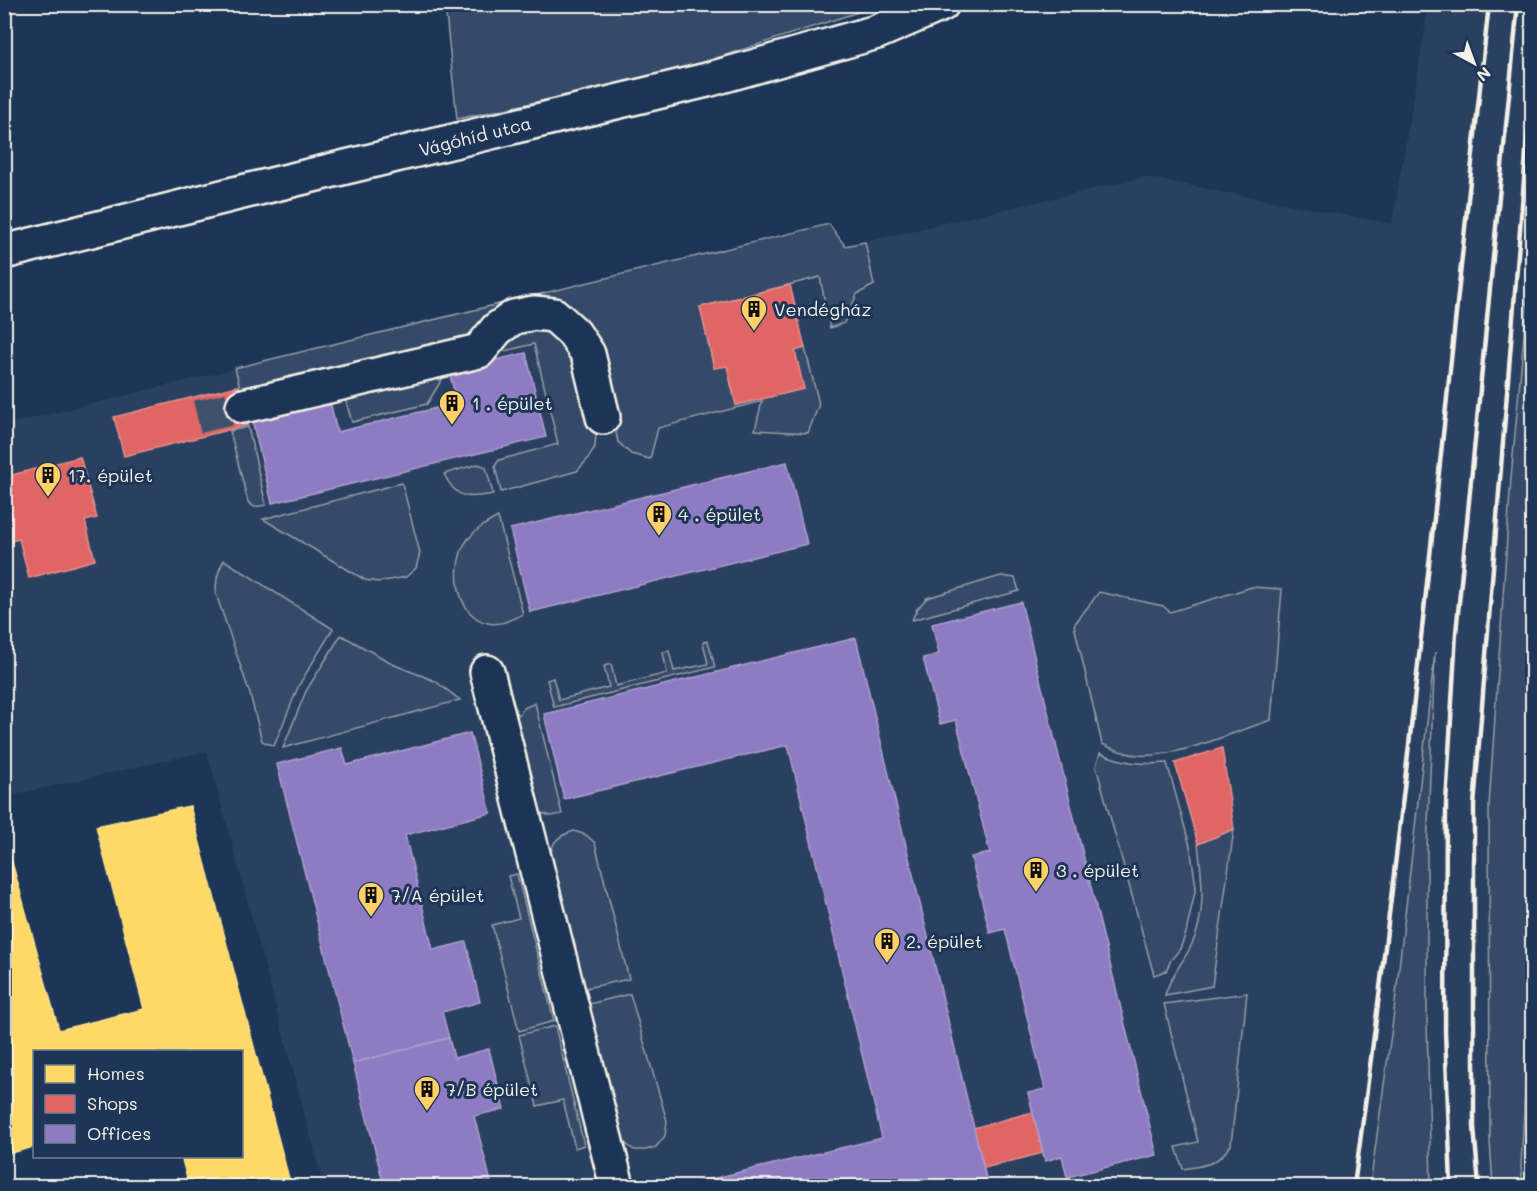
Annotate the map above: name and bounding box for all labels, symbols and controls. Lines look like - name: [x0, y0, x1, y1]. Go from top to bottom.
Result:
- north arrow: [1444, 33, 1504, 93]
- text: N: [1473, 63, 1496, 87]
- street label: Vágóhíd utca: [416, 110, 534, 162]
- building icon: Vendégház: [739, 294, 769, 332]
- place label: Vendégház: [774, 297, 871, 321]
- building icon: 1 . épület: [437, 388, 467, 426]
- place label: 1 . épület: [472, 391, 553, 415]
- building icon: 17. épület: [33, 460, 63, 498]
- place label: 17. épület: [68, 463, 153, 487]
- building icon: 4 . épület: [644, 499, 674, 537]
- place label: 4 . épület: [678, 502, 761, 526]
- building icon: 3 . épület: [1021, 855, 1051, 893]
- place label: 3 . épület: [1056, 858, 1139, 882]
- building icon: 7/A épület: [356, 880, 386, 918]
- place label: 7/A épület: [391, 883, 484, 907]
- building icon: 2. épület: [872, 926, 902, 964]
- place label: 2. épület: [906, 929, 983, 953]
- legend: [33, 1050, 243, 1158]
- text: Homes: [87, 1061, 145, 1085]
- building icon: 7/B épület: [412, 1074, 442, 1112]
- place label: 7/B épület: [446, 1077, 538, 1101]
- text: Shops: [87, 1091, 138, 1115]
- text: Offices: [87, 1121, 151, 1145]

